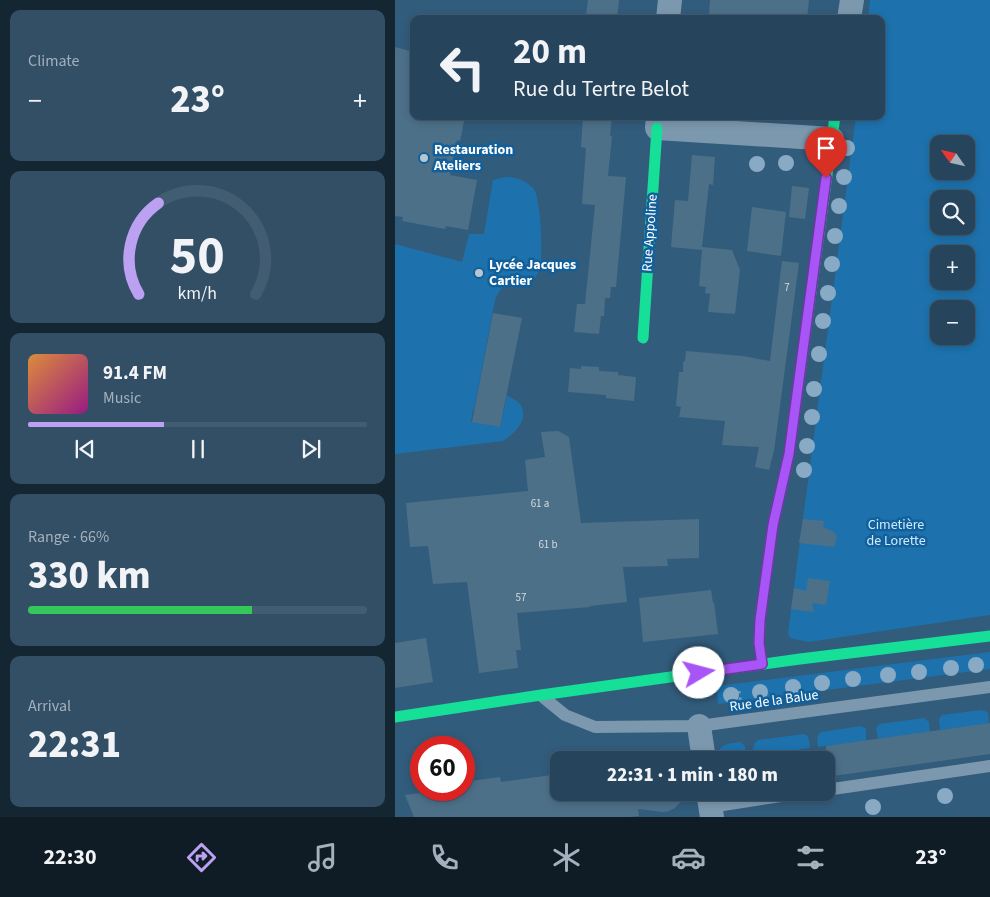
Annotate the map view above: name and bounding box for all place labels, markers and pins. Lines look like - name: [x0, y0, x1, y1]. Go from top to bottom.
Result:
- pin: [805, 127, 847, 178]
- place label: Restauration Ateliers: [433, 140, 513, 176]
- marker: Restauration Ateliers: [418, 152, 430, 164]
- place label: Lycée Jacques Cartier: [489, 255, 576, 291]
- marker: Lycée Jacques Cartier: [473, 267, 485, 279]

